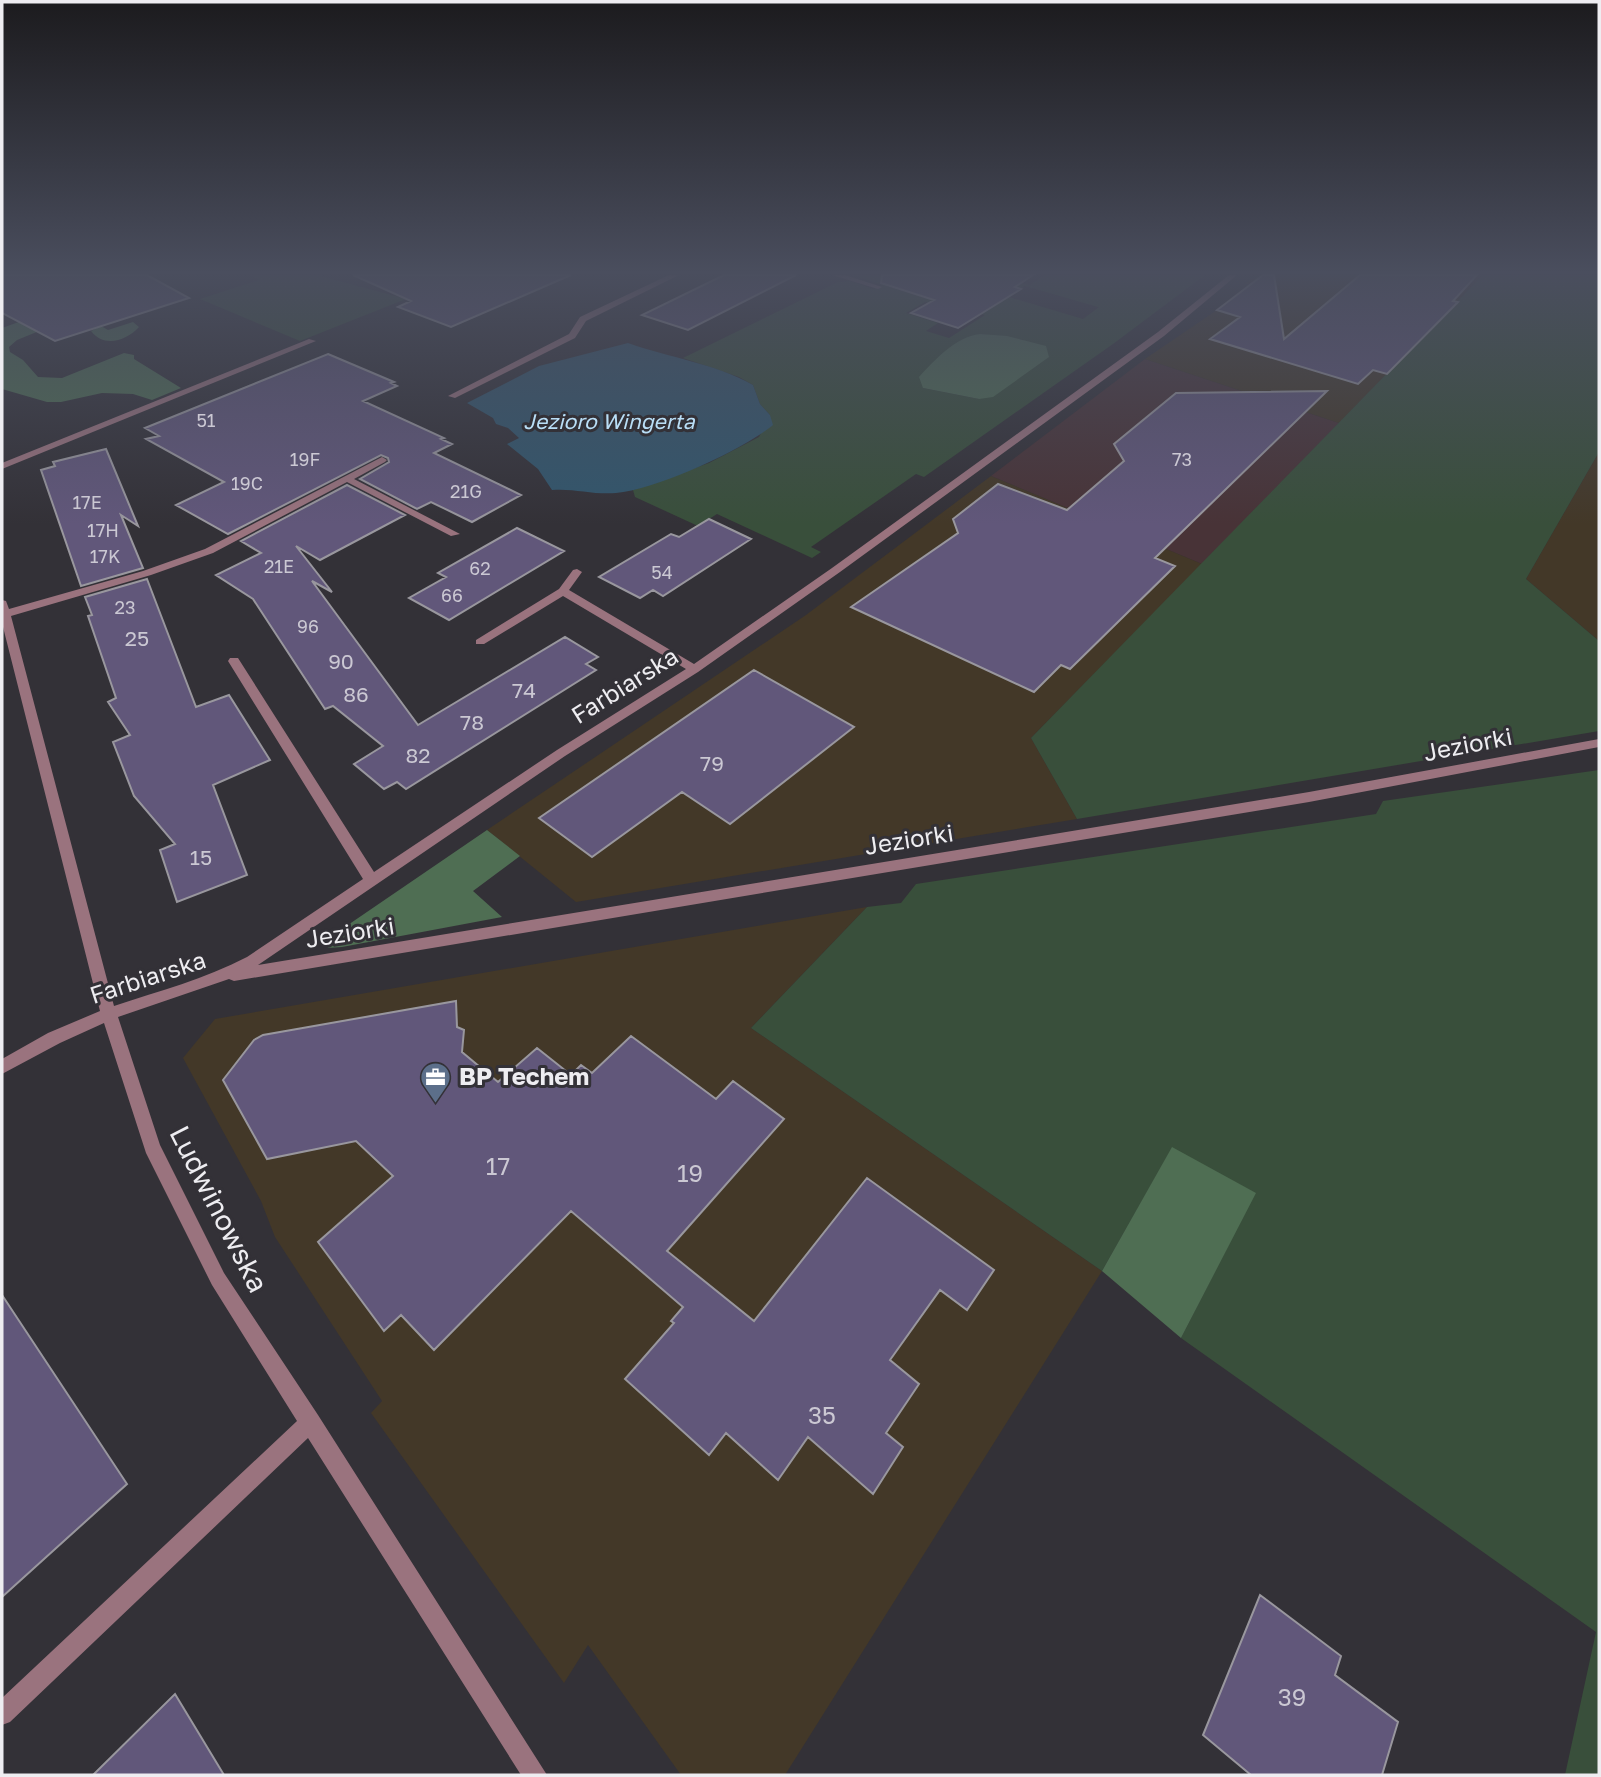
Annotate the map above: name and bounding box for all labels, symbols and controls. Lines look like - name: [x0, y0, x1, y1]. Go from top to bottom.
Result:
- water label: Jezioro Wingerta: [523, 408, 696, 434]
- house number: 51: [196, 409, 216, 431]
- house number: 19F: [290, 448, 320, 470]
- house number: 73: [1172, 448, 1192, 470]
- house number: 19C: [231, 472, 263, 494]
- house number: 21G: [450, 480, 482, 502]
- house number: 17E: [72, 491, 102, 513]
- house number: 17H: [87, 519, 119, 541]
- house number: 17K: [90, 545, 120, 567]
- house number: 21E: [264, 555, 294, 577]
- house number: 62: [469, 557, 491, 579]
- house number: 54: [651, 561, 673, 583]
- house number: 66: [441, 584, 463, 606]
- house number: 23: [115, 596, 135, 618]
- house number: 96: [297, 615, 319, 637]
- house number: 25: [125, 625, 149, 651]
- street label: Farbiarska: [565, 641, 683, 729]
- house number: 90: [328, 648, 354, 674]
- house number: 74: [512, 677, 536, 703]
- house number: 86: [343, 681, 369, 707]
- house number: 78: [460, 709, 484, 735]
- street label: Jeziorki: [1421, 721, 1514, 766]
- house number: 82: [406, 742, 431, 768]
- house number: 79: [700, 750, 724, 776]
- street label: Jeziorki: [862, 817, 955, 860]
- house number: 15: [190, 844, 212, 870]
- street label: Jeziorki: [303, 910, 396, 953]
- street label: Farbiarska: [86, 944, 209, 1009]
- office icon: BP Techem: [419, 1060, 453, 1104]
- place label: BP Techem: [459, 1061, 589, 1090]
- street label: Ludwinowska: [163, 1120, 276, 1298]
- house number: 17: [486, 1151, 510, 1180]
- house number: 19: [677, 1158, 703, 1187]
- house number: 35: [808, 1400, 836, 1429]
- house number: 39: [1278, 1682, 1306, 1711]

